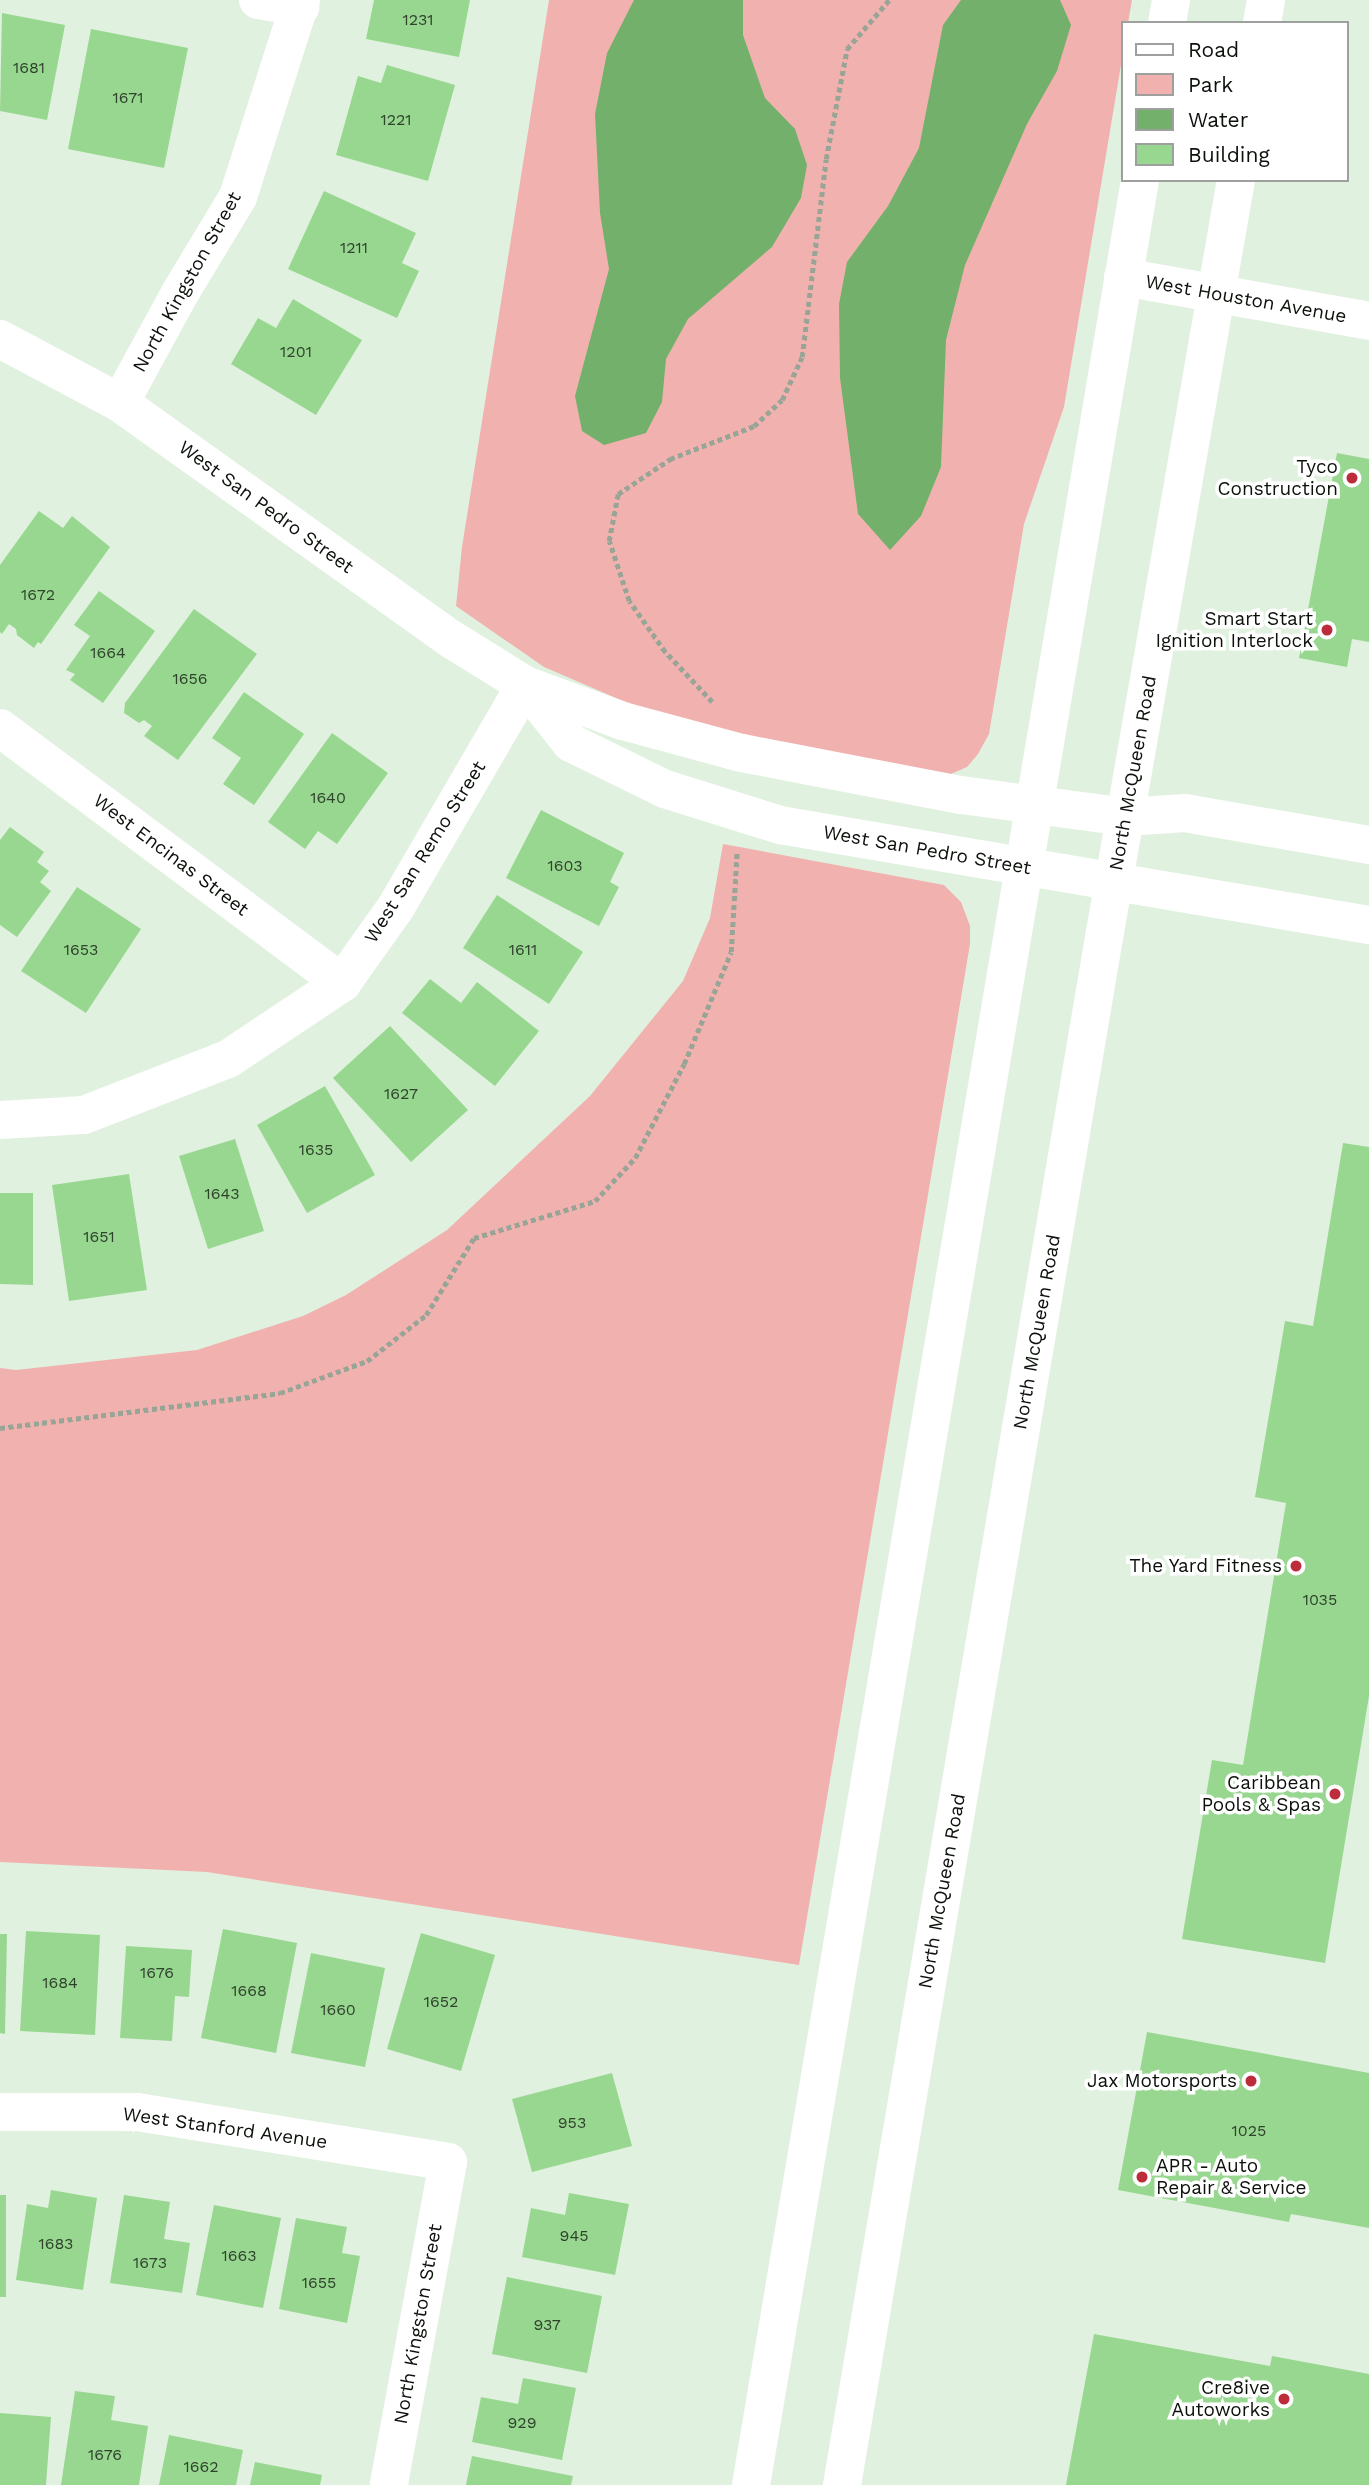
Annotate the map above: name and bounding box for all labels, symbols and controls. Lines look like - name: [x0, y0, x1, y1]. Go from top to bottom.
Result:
- house number: 1231: [402, 10, 434, 30]
- legend: [1120, 21, 1348, 182]
- text: Road: [1188, 37, 1239, 62]
- house number: 1681: [13, 58, 45, 78]
- text: Park: [1188, 72, 1233, 97]
- house number: 1671: [112, 88, 144, 108]
- text: Water: [1188, 107, 1248, 132]
- house number: 1221: [380, 110, 412, 130]
- text: Building: [1188, 142, 1270, 167]
- street label: North Kingston Street: [128, 188, 246, 376]
- house number: 1211: [340, 238, 368, 258]
- street label: West Houston Avenue: [1143, 270, 1349, 328]
- house number: 1201: [280, 342, 312, 362]
- street label: West San Pedro Street: [174, 436, 358, 578]
- place label: Tyco Construction: [1218, 456, 1338, 500]
- marker: Tyco Construction: [1344, 470, 1360, 486]
- house number: 1672: [21, 585, 55, 605]
- place label: Smart Start Ignition Interlock: [1156, 608, 1313, 652]
- marker: Smart Start Ignition Interlock: [1319, 622, 1335, 638]
- house number: 1664: [90, 643, 126, 663]
- house number: 1656: [172, 669, 208, 689]
- street label: North McQueen Road: [1105, 674, 1161, 872]
- street label: West San Remo Street: [360, 757, 490, 947]
- house number: 1640: [310, 788, 346, 808]
- street label: West Encinas Street: [89, 789, 253, 921]
- street label: West San Pedro Street: [821, 820, 1033, 880]
- house number: 1603: [548, 856, 582, 876]
- house number: 1653: [64, 940, 98, 960]
- house number: 1611: [509, 940, 537, 960]
- house number: 1627: [384, 1084, 418, 1104]
- house number: 1635: [299, 1140, 333, 1160]
- house number: 1643: [204, 1184, 240, 1204]
- house number: 1651: [83, 1227, 115, 1247]
- street label: North McQueen Road: [1009, 1233, 1065, 1431]
- place label: The Yard Fitness: [1129, 1555, 1282, 1577]
- marker: The Yard Fitness: [1288, 1558, 1304, 1574]
- house number: 1035: [1303, 1590, 1337, 1610]
- place label: Caribbean Pools & Spas: [1201, 1772, 1321, 1816]
- marker: Caribbean Pools & Spas: [1327, 1786, 1343, 1802]
- street label: North McQueen Road: [914, 1792, 970, 1990]
- house number: 1676: [140, 1963, 174, 1983]
- house number: 1684: [42, 1973, 78, 1993]
- house number: 1668: [231, 1981, 267, 2001]
- house number: 1652: [424, 1992, 458, 2012]
- house number: 1660: [320, 2000, 356, 2020]
- place label: Jax Motorsports: [1087, 2070, 1237, 2092]
- marker: Jax Motorsports: [1243, 2073, 1259, 2089]
- street label: West Stanford Avenue: [121, 2102, 329, 2154]
- house number: 953: [558, 2113, 586, 2133]
- house number: 1025: [1232, 2121, 1266, 2141]
- place label: APR - Auto Repair & Service: [1156, 2155, 1307, 2199]
- marker: APR - Auto Repair & Service: [1134, 2169, 1150, 2185]
- street label: North Kingston Street: [389, 2222, 447, 2426]
- house number: 945: [560, 2226, 588, 2246]
- house number: 1683: [39, 2234, 73, 2254]
- house number: 1663: [221, 2246, 257, 2266]
- house number: 1673: [133, 2253, 167, 2273]
- house number: 1655: [302, 2273, 336, 2293]
- house number: 937: [533, 2315, 561, 2335]
- place label: Cre8ive Autoworks: [1172, 2377, 1270, 2421]
- marker: Cre8ive Autoworks: [1276, 2391, 1292, 2407]
- house number: 929: [507, 2413, 537, 2433]
- house number: 1676: [88, 2445, 122, 2465]
- house number: 1662: [183, 2457, 219, 2477]

